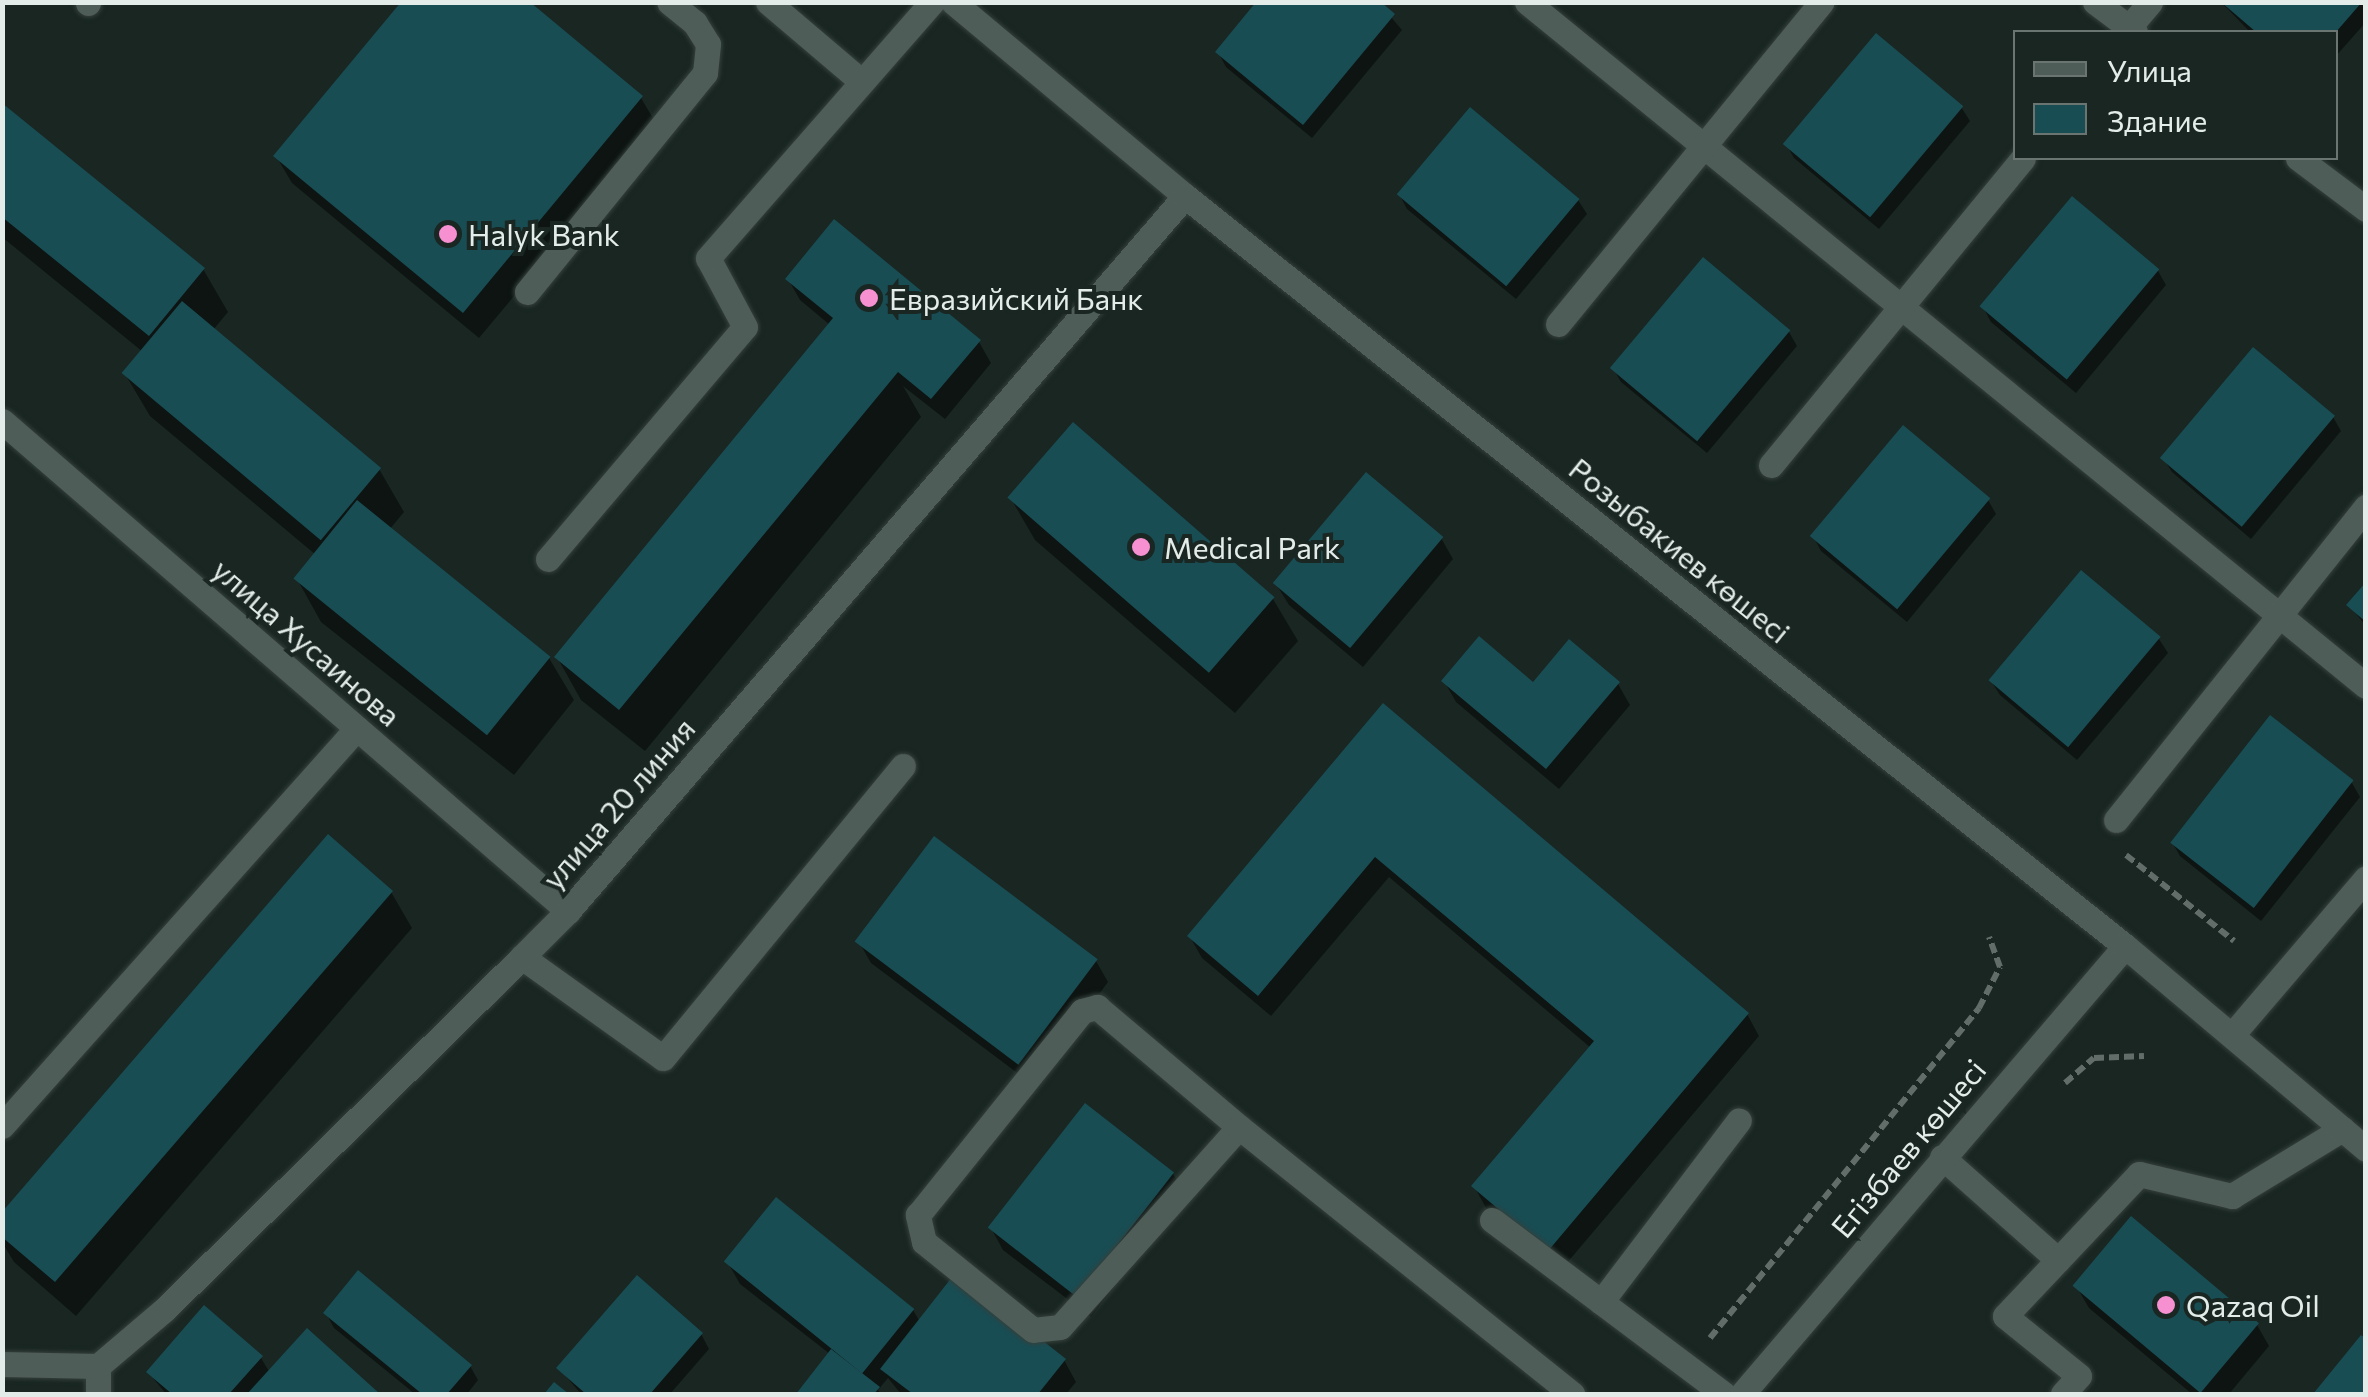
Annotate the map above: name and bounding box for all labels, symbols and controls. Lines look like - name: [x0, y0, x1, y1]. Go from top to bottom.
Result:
- legend: [2013, 30, 2338, 160]
- text: Улица: [2107, 51, 2192, 88]
- text: Здание: [2107, 101, 2207, 138]
- place label: Halyk Bank: [468, 216, 620, 252]
- marker: Halyk Bank: [437, 223, 459, 245]
- place label: Евразийский Банк: [889, 280, 1143, 316]
- marker: Евразийский Банк: [858, 287, 880, 309]
- street label: Розыбакиев көшесі: [1562, 450, 1798, 650]
- place label: Medical Park: [1164, 529, 1340, 565]
- marker: Medical Park: [1128, 534, 1154, 560]
- street label: улица Хусаинова: [206, 551, 408, 733]
- street label: улица 20 линия: [534, 710, 702, 896]
- street label: Егізбаев көшесі: [1823, 1052, 1993, 1244]
- place label: Qazaq Oil: [2186, 1287, 2320, 1323]
- marker: Qazaq Oil: [2155, 1294, 2177, 1316]

